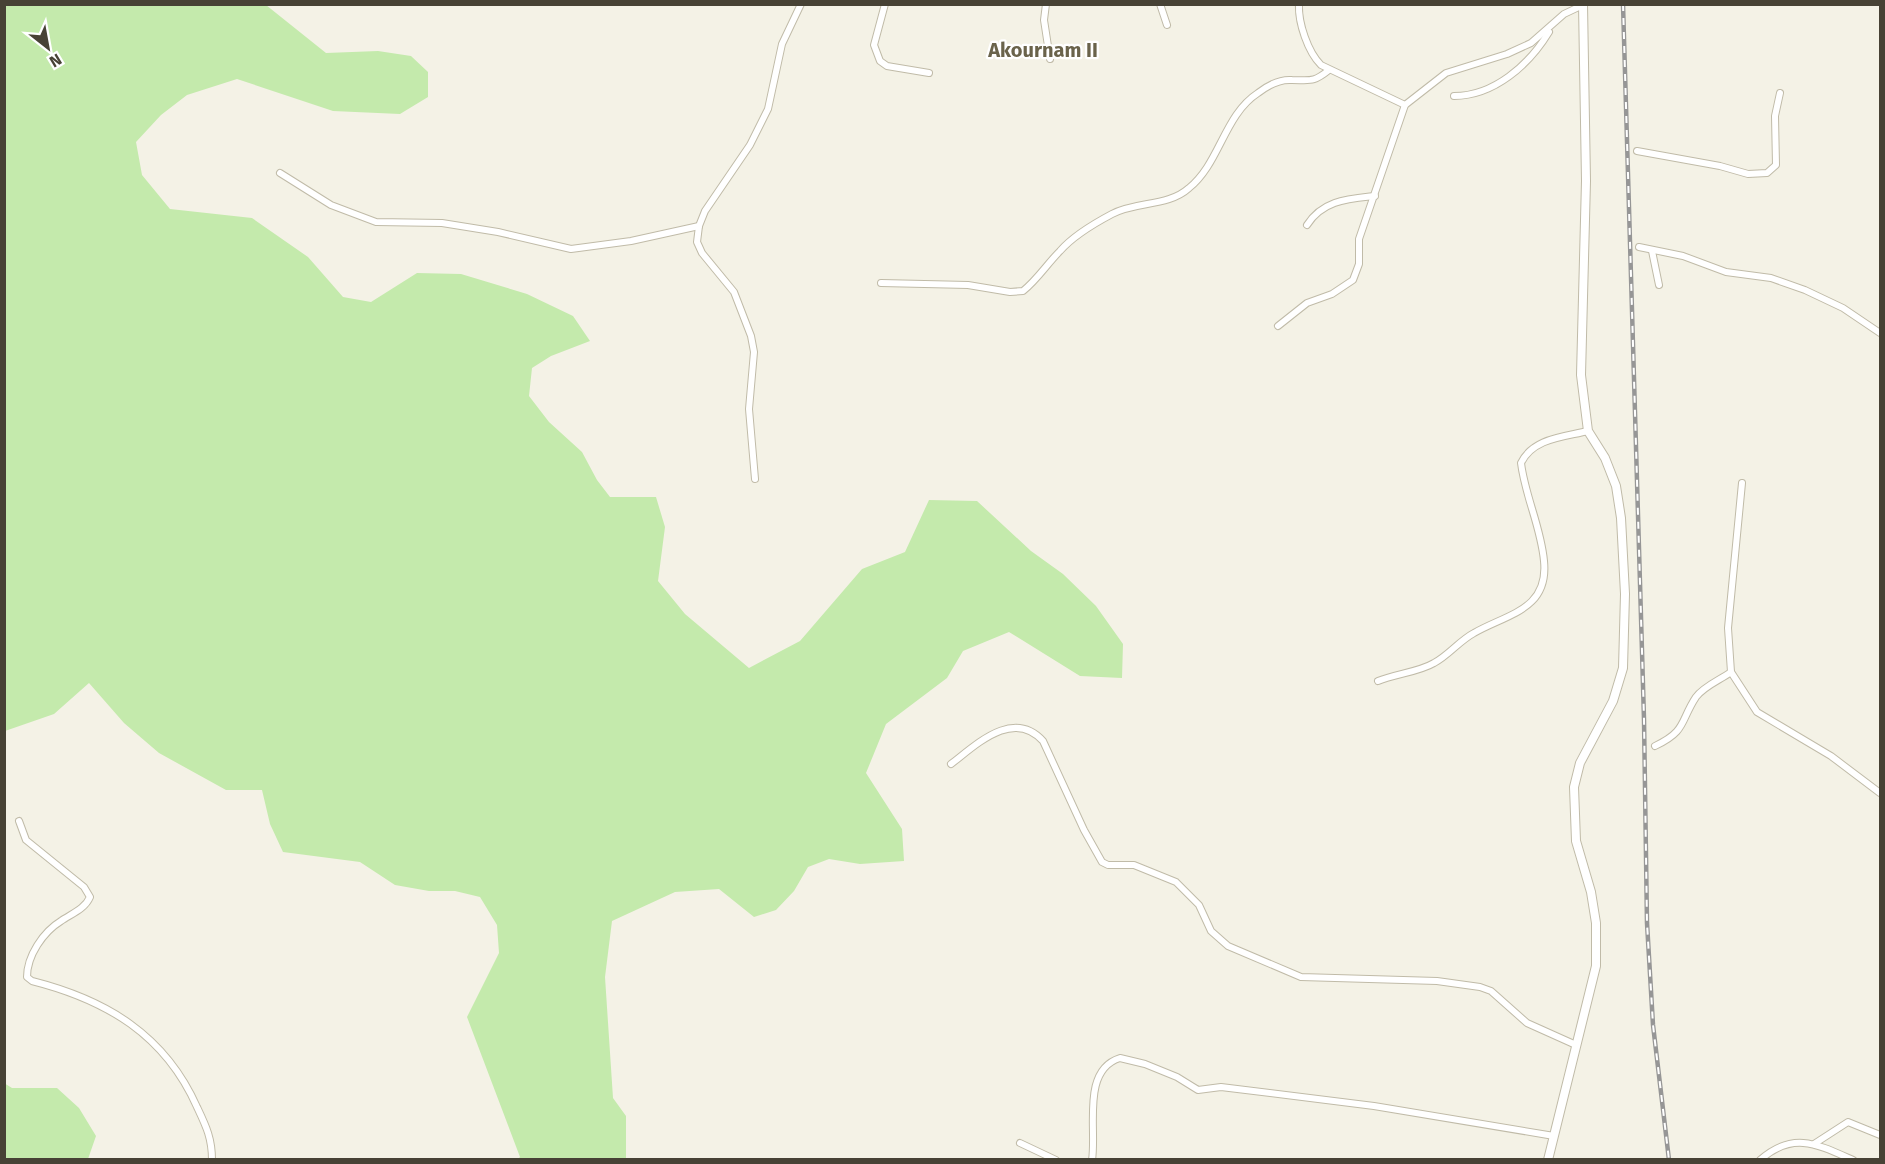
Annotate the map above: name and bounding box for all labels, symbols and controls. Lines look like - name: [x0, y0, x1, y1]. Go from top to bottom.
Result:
- north arrow: [18, 18, 78, 78]
- district label: Akournam II: [987, 38, 1098, 62]
- text: N: [46, 50, 65, 71]

